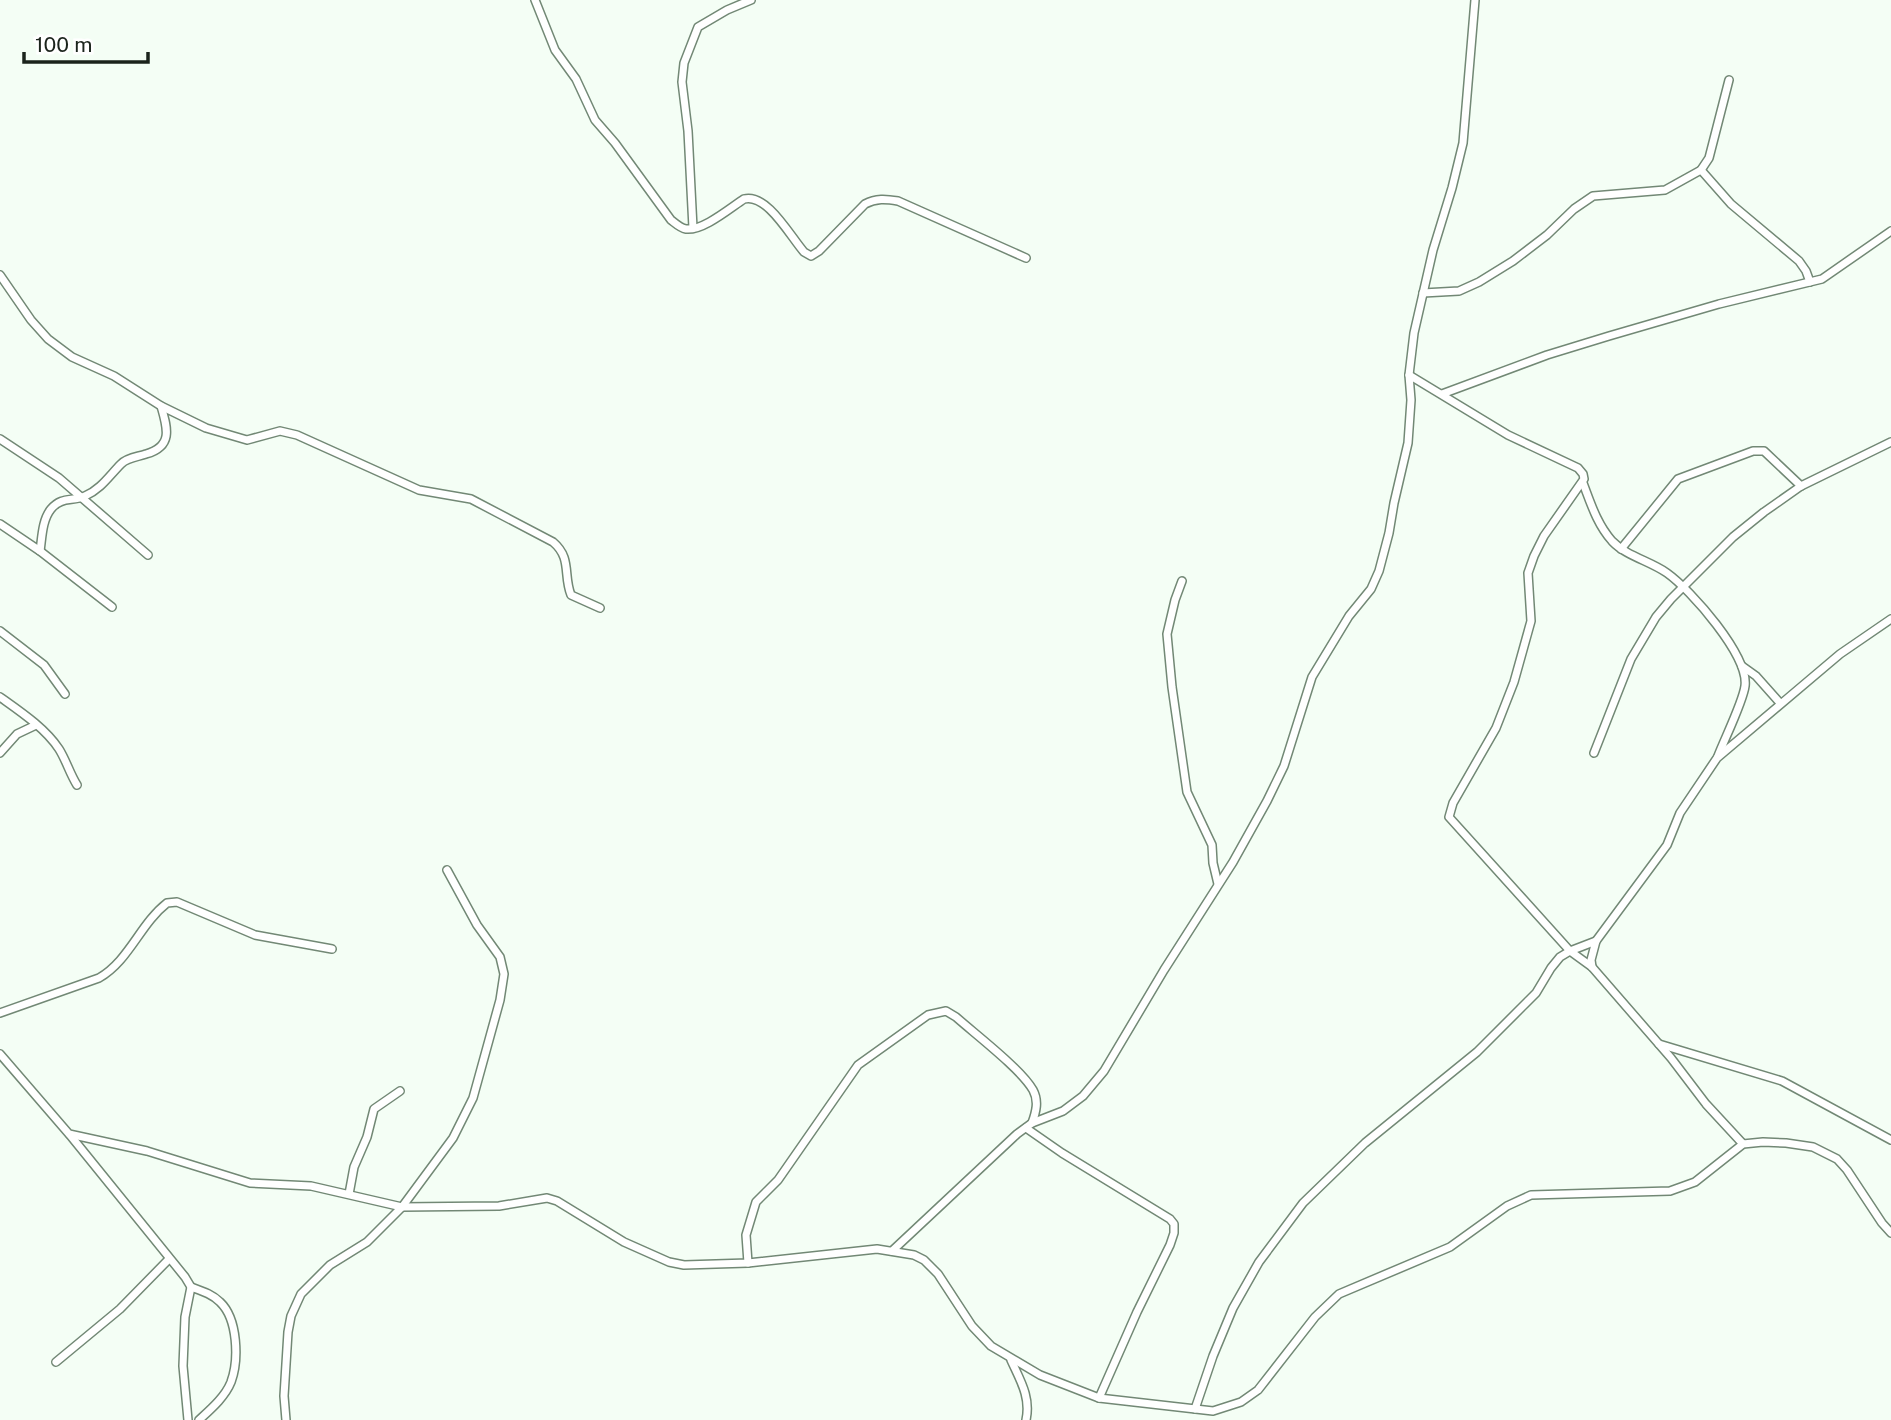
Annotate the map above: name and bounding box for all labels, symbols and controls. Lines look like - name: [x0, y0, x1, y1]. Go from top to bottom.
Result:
- scale bar: [24, 21, 149, 65]
- text: 100 m: [35, 32, 92, 57]

